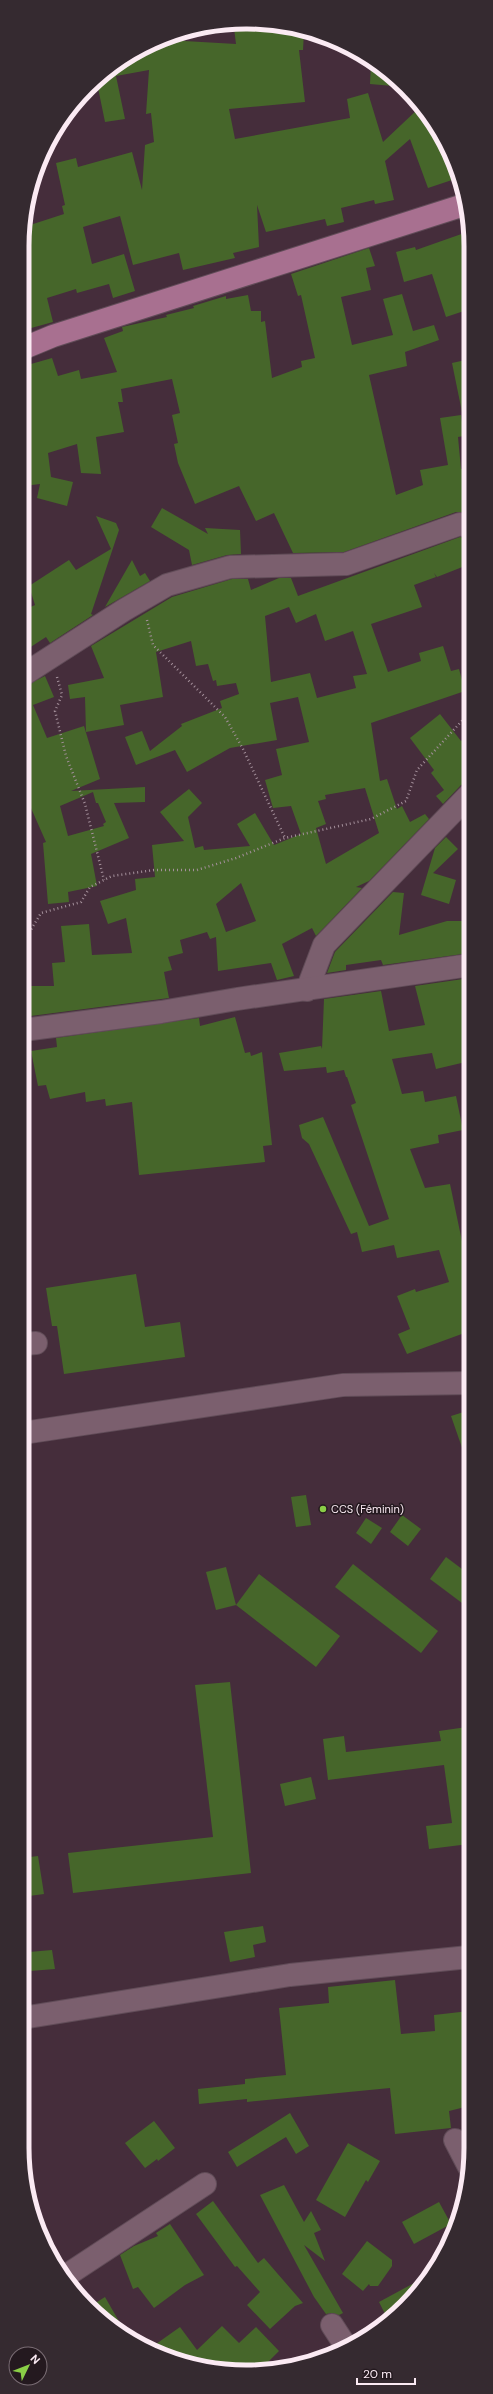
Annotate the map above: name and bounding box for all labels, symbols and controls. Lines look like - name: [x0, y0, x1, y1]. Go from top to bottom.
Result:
- place label: CCS (Féminin): [331, 1502, 404, 1516]
- marker: CCS (Féminin): [318, 1504, 328, 1514]
- north arrow: [8, 2346, 48, 2386]
- text: N: [27, 2351, 43, 2367]
- scale bar: [357, 2360, 415, 2386]
- text: 20 m: [363, 2366, 392, 2382]

